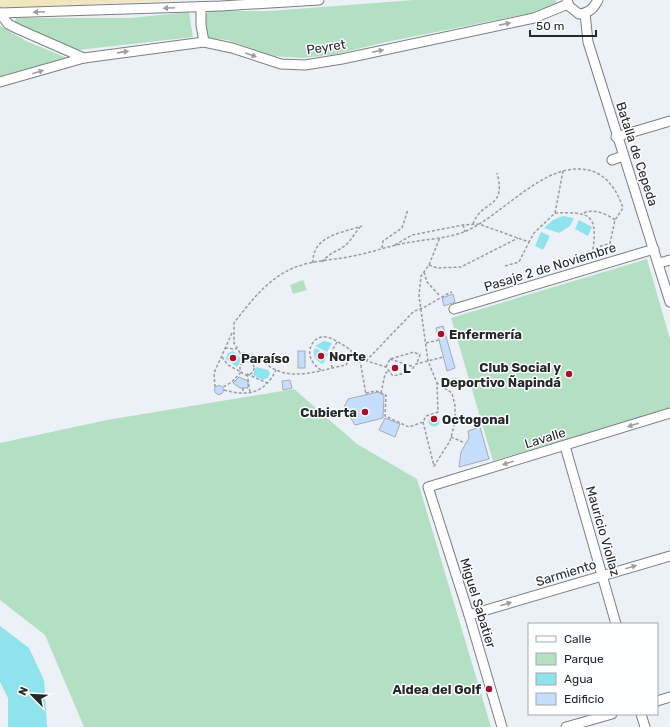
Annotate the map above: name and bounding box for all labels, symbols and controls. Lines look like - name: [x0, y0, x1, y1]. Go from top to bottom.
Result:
- one-way arrow: [163, 4, 175, 11]
- one-way arrow: [32, 9, 45, 15]
- scale bar: [530, 12, 596, 38]
- text: 50 m: [536, 19, 564, 33]
- one-way arrow: [499, 21, 511, 27]
- street label: Peyret: [305, 36, 347, 58]
- one-way arrow: [372, 47, 384, 53]
- one-way arrow: [117, 49, 129, 55]
- one-way arrow: [245, 52, 257, 58]
- one-way arrow: [32, 69, 44, 75]
- street label: Batalla de Cepeda: [613, 100, 661, 208]
- street label: Pasaje 2 de Noviembre: [482, 240, 618, 294]
- place label: Enfermería: [449, 327, 522, 342]
- marker: Enfermería: [436, 329, 446, 339]
- place label: Norte: [329, 349, 366, 364]
- place label: Paraíso: [241, 351, 290, 366]
- marker: Norte: [316, 351, 326, 361]
- marker: Paraíso: [228, 353, 238, 363]
- place label: Club Social y Deportivo Ñapindá: [441, 360, 561, 390]
- place label: L: [403, 361, 411, 376]
- marker: L: [390, 363, 400, 373]
- marker: Club Social y Deportivo Ñapindá: [564, 369, 574, 379]
- place label: Cubierta: [300, 405, 357, 420]
- marker: Cubierta: [360, 407, 370, 417]
- place label: Octogonal: [442, 412, 509, 427]
- marker: Octogonal: [429, 414, 439, 424]
- one-way arrow: [626, 422, 638, 428]
- street label: Lavalle: [523, 425, 567, 451]
- one-way arrow: [502, 460, 514, 466]
- street label: Mauricio Viollaz: [583, 484, 623, 578]
- street label: Miguel Sabatier: [456, 556, 499, 650]
- street label: Sarmiento: [534, 557, 598, 589]
- one-way arrow: [625, 564, 637, 570]
- one-way arrow: [501, 601, 513, 607]
- legend: [528, 623, 658, 715]
- text: Calle: [564, 632, 591, 646]
- text: Parque: [564, 652, 604, 666]
- text: Agua: [564, 672, 593, 686]
- north arrow: [12, 675, 52, 715]
- place label: Aldea del Golf: [392, 682, 481, 697]
- marker: Aldea del Golf: [484, 684, 494, 694]
- text: N: [16, 685, 31, 697]
- text: Edificio: [564, 692, 604, 706]

